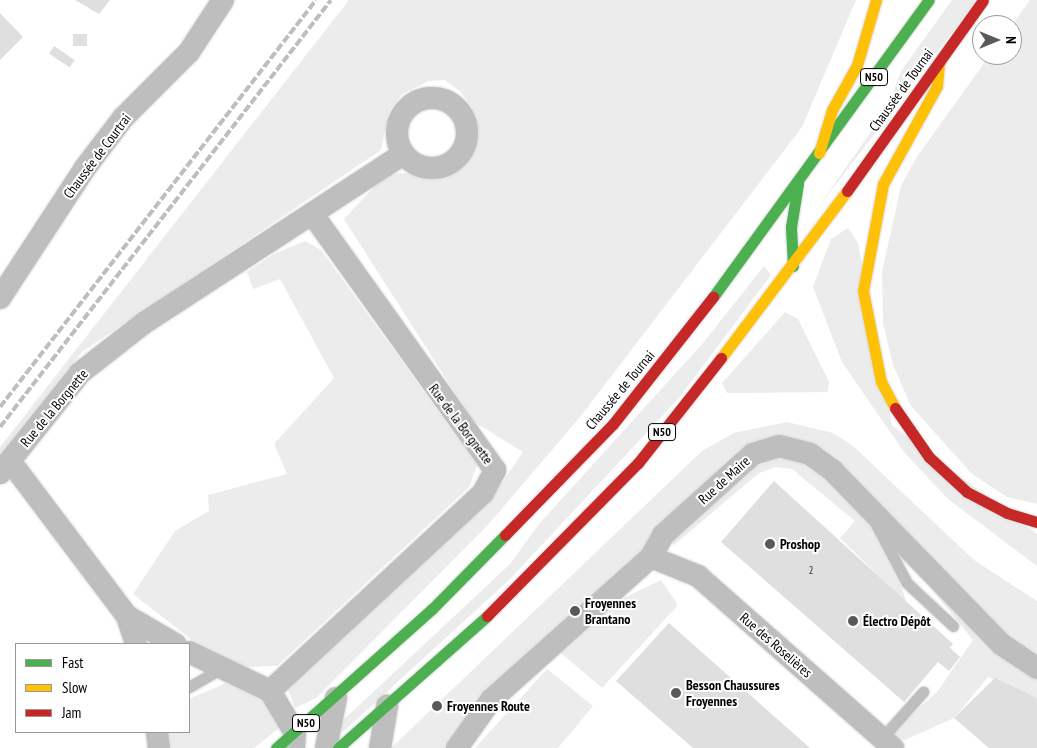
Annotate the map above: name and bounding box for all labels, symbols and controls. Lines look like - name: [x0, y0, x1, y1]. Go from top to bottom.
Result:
- north arrow: [972, 15, 1022, 65]
- text: N: [1002, 36, 1020, 44]
- street label: Chaussée de Tournai: [865, 45, 937, 135]
- road number: N50: [859, 68, 889, 86]
- street label: Chaussée de Courtrai: [60, 110, 134, 202]
- street label: Chaussée de Tournai: [582, 347, 658, 433]
- street label: Rue de la Borgnette: [17, 366, 91, 450]
- street label: Rue de la Borgnette: [425, 381, 497, 467]
- road number: N50: [647, 422, 677, 442]
- street label: Rue de Maire: [695, 453, 753, 507]
- place label: Proshop: [780, 536, 820, 552]
- marker: Proshop: [764, 538, 776, 550]
- house number: 2: [809, 563, 813, 577]
- place label: Froyennes Brantano: [585, 595, 636, 628]
- marker: Froyennes Brantano: [569, 605, 581, 617]
- street label: Rue des Roselières: [736, 609, 816, 681]
- place label: Électro Dépôt: [863, 613, 931, 629]
- marker: Électro Dépôt: [847, 615, 859, 627]
- legend: [15, 643, 190, 733]
- text: Fast: [62, 653, 83, 672]
- place label: Besson Chaussures Froyennes: [686, 677, 780, 710]
- text: Slow: [62, 678, 87, 697]
- marker: Besson Chaussures Froyennes: [670, 687, 682, 699]
- place label: Froyennes Route: [447, 698, 530, 714]
- marker: Froyennes Route: [431, 700, 443, 712]
- text: Jam: [62, 703, 81, 722]
- road number: N50: [291, 714, 321, 732]

